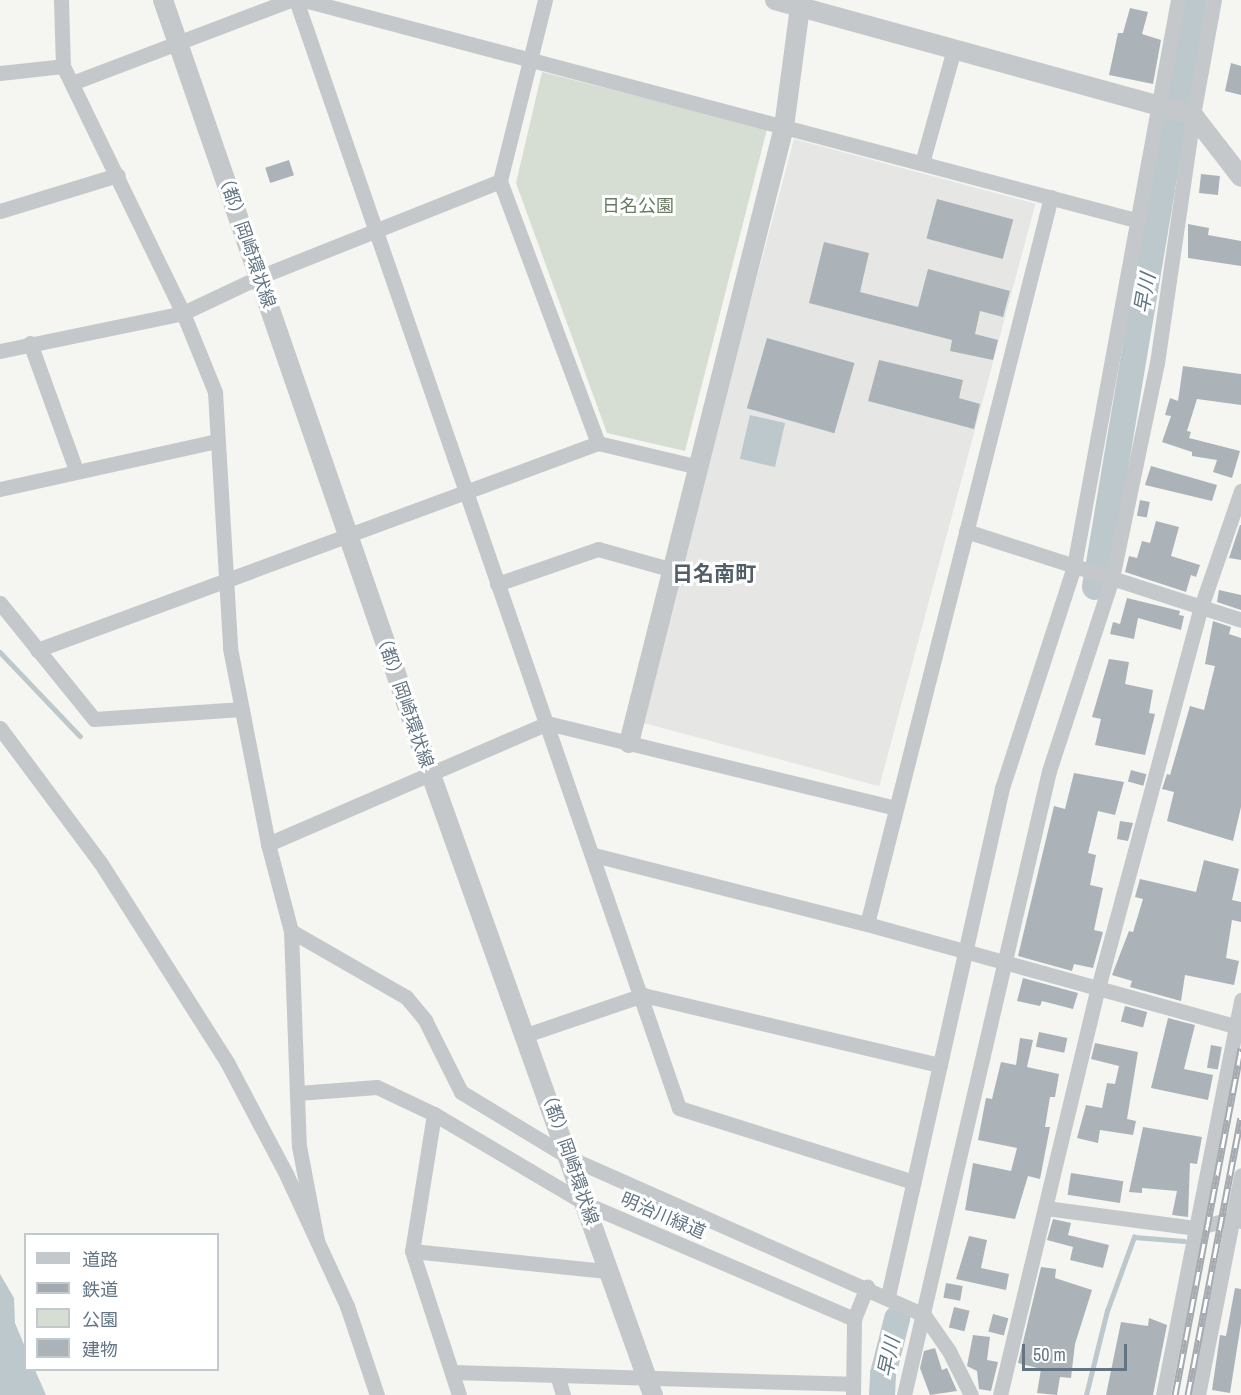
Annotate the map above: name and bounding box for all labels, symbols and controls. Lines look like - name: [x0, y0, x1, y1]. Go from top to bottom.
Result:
- street label: （都）岡崎環状線: [212, 167, 280, 311]
- park label: 日名公園: [602, 195, 674, 217]
- water label: 早川: [1129, 271, 1159, 315]
- district label: 日名南町: [672, 561, 756, 587]
- street label: （都）岡崎環状線: [370, 627, 438, 771]
- street label: （都）岡崎環状線: [535, 1084, 603, 1228]
- street label: 明治川緑道: [617, 1188, 709, 1244]
- legend: [24, 1233, 219, 1371]
- text: 道路: [82, 1247, 118, 1272]
- text: 鉄道: [82, 1277, 118, 1302]
- text: 公園: [82, 1307, 118, 1332]
- scale bar: [1025, 1332, 1130, 1370]
- water label: 早川: [872, 1335, 904, 1379]
- text: 建物: [82, 1337, 118, 1362]
- text: 50 m: [1033, 1342, 1066, 1367]

